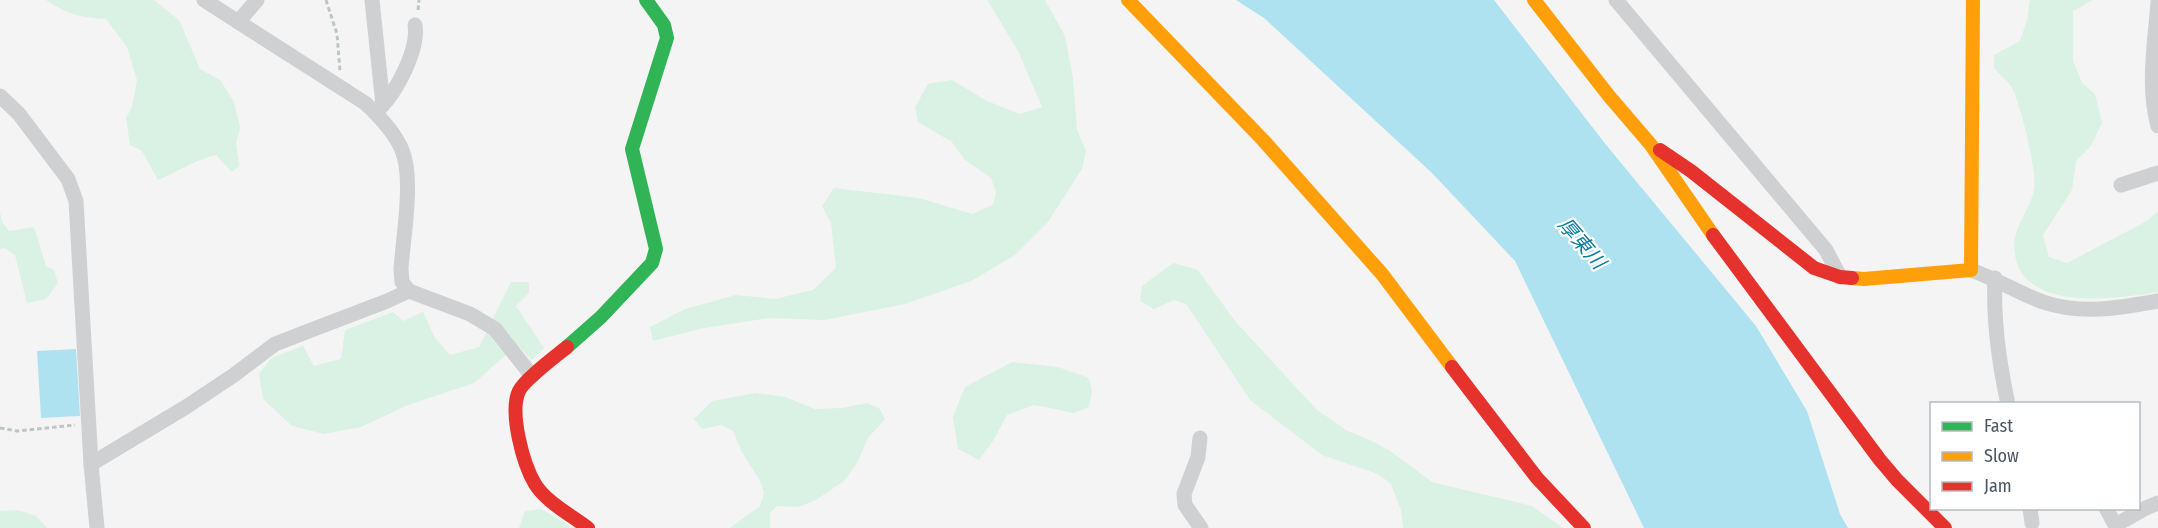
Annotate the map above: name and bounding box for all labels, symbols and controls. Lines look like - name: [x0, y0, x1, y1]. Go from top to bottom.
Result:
- water label: 厚東川: [1553, 212, 1612, 275]
- legend: [1930, 402, 2140, 510]
- text: Fast: [1984, 415, 2013, 437]
- text: Slow: [1984, 445, 2019, 467]
- text: Jam: [1984, 475, 2012, 497]

